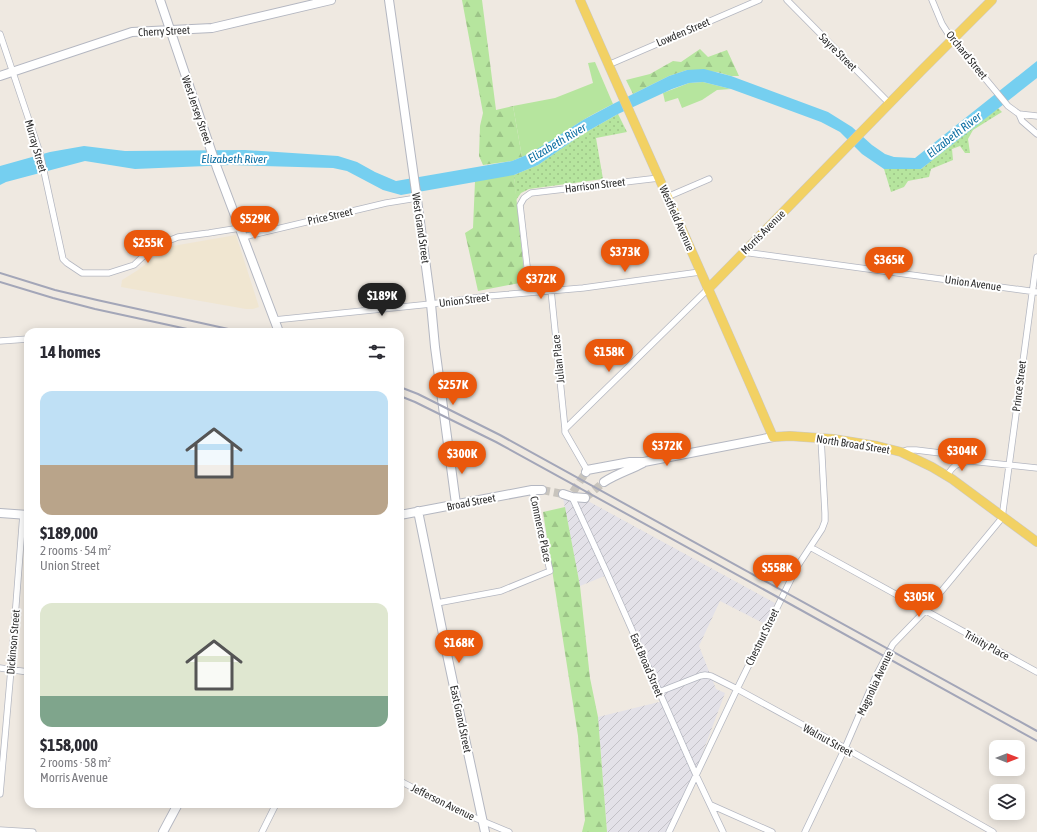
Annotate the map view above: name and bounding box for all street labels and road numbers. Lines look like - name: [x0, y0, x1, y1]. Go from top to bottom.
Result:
- street label: Lowden Street: [654, 15, 712, 49]
- street label: Cherry Street: [138, 24, 190, 38]
- street label: Orchard Street: [944, 29, 990, 81]
- street label: Sayre Street: [817, 31, 859, 73]
- street label: West Jersey Street: [180, 74, 214, 146]
- street label: Murray Street: [23, 118, 49, 174]
- street label: Harrison Street: [564, 175, 626, 195]
- street label: Westfield Avenue: [657, 183, 697, 253]
- street label: West Grand Street: [410, 192, 432, 264]
- street label: Price Street: [306, 205, 354, 227]
- street label: Morris Avenue: [738, 207, 788, 257]
- street label: Union Avenue: [944, 273, 1002, 293]
- street label: Union Street: [438, 291, 490, 309]
- street label: Julian Place: [549, 334, 567, 384]
- street label: Prince Street: [1010, 360, 1028, 412]
- street label: North Broad Street: [815, 432, 891, 456]
- street label: Broad Street: [446, 491, 496, 513]
- street label: Commerce Place: [528, 495, 554, 563]
- street label: Chestnut Street: [743, 607, 781, 667]
- street label: Dickinson Street: [4, 609, 22, 675]
- street label: Trinity Place: [962, 628, 1012, 662]
- street label: East Broad Street: [628, 631, 666, 699]
- street label: Magnolia Avenue: [855, 649, 895, 717]
- street label: East Grand Street: [448, 684, 474, 754]
- street label: Walnut Street: [801, 721, 855, 759]
- street label: Jefferson Avenue: [409, 781, 477, 823]

